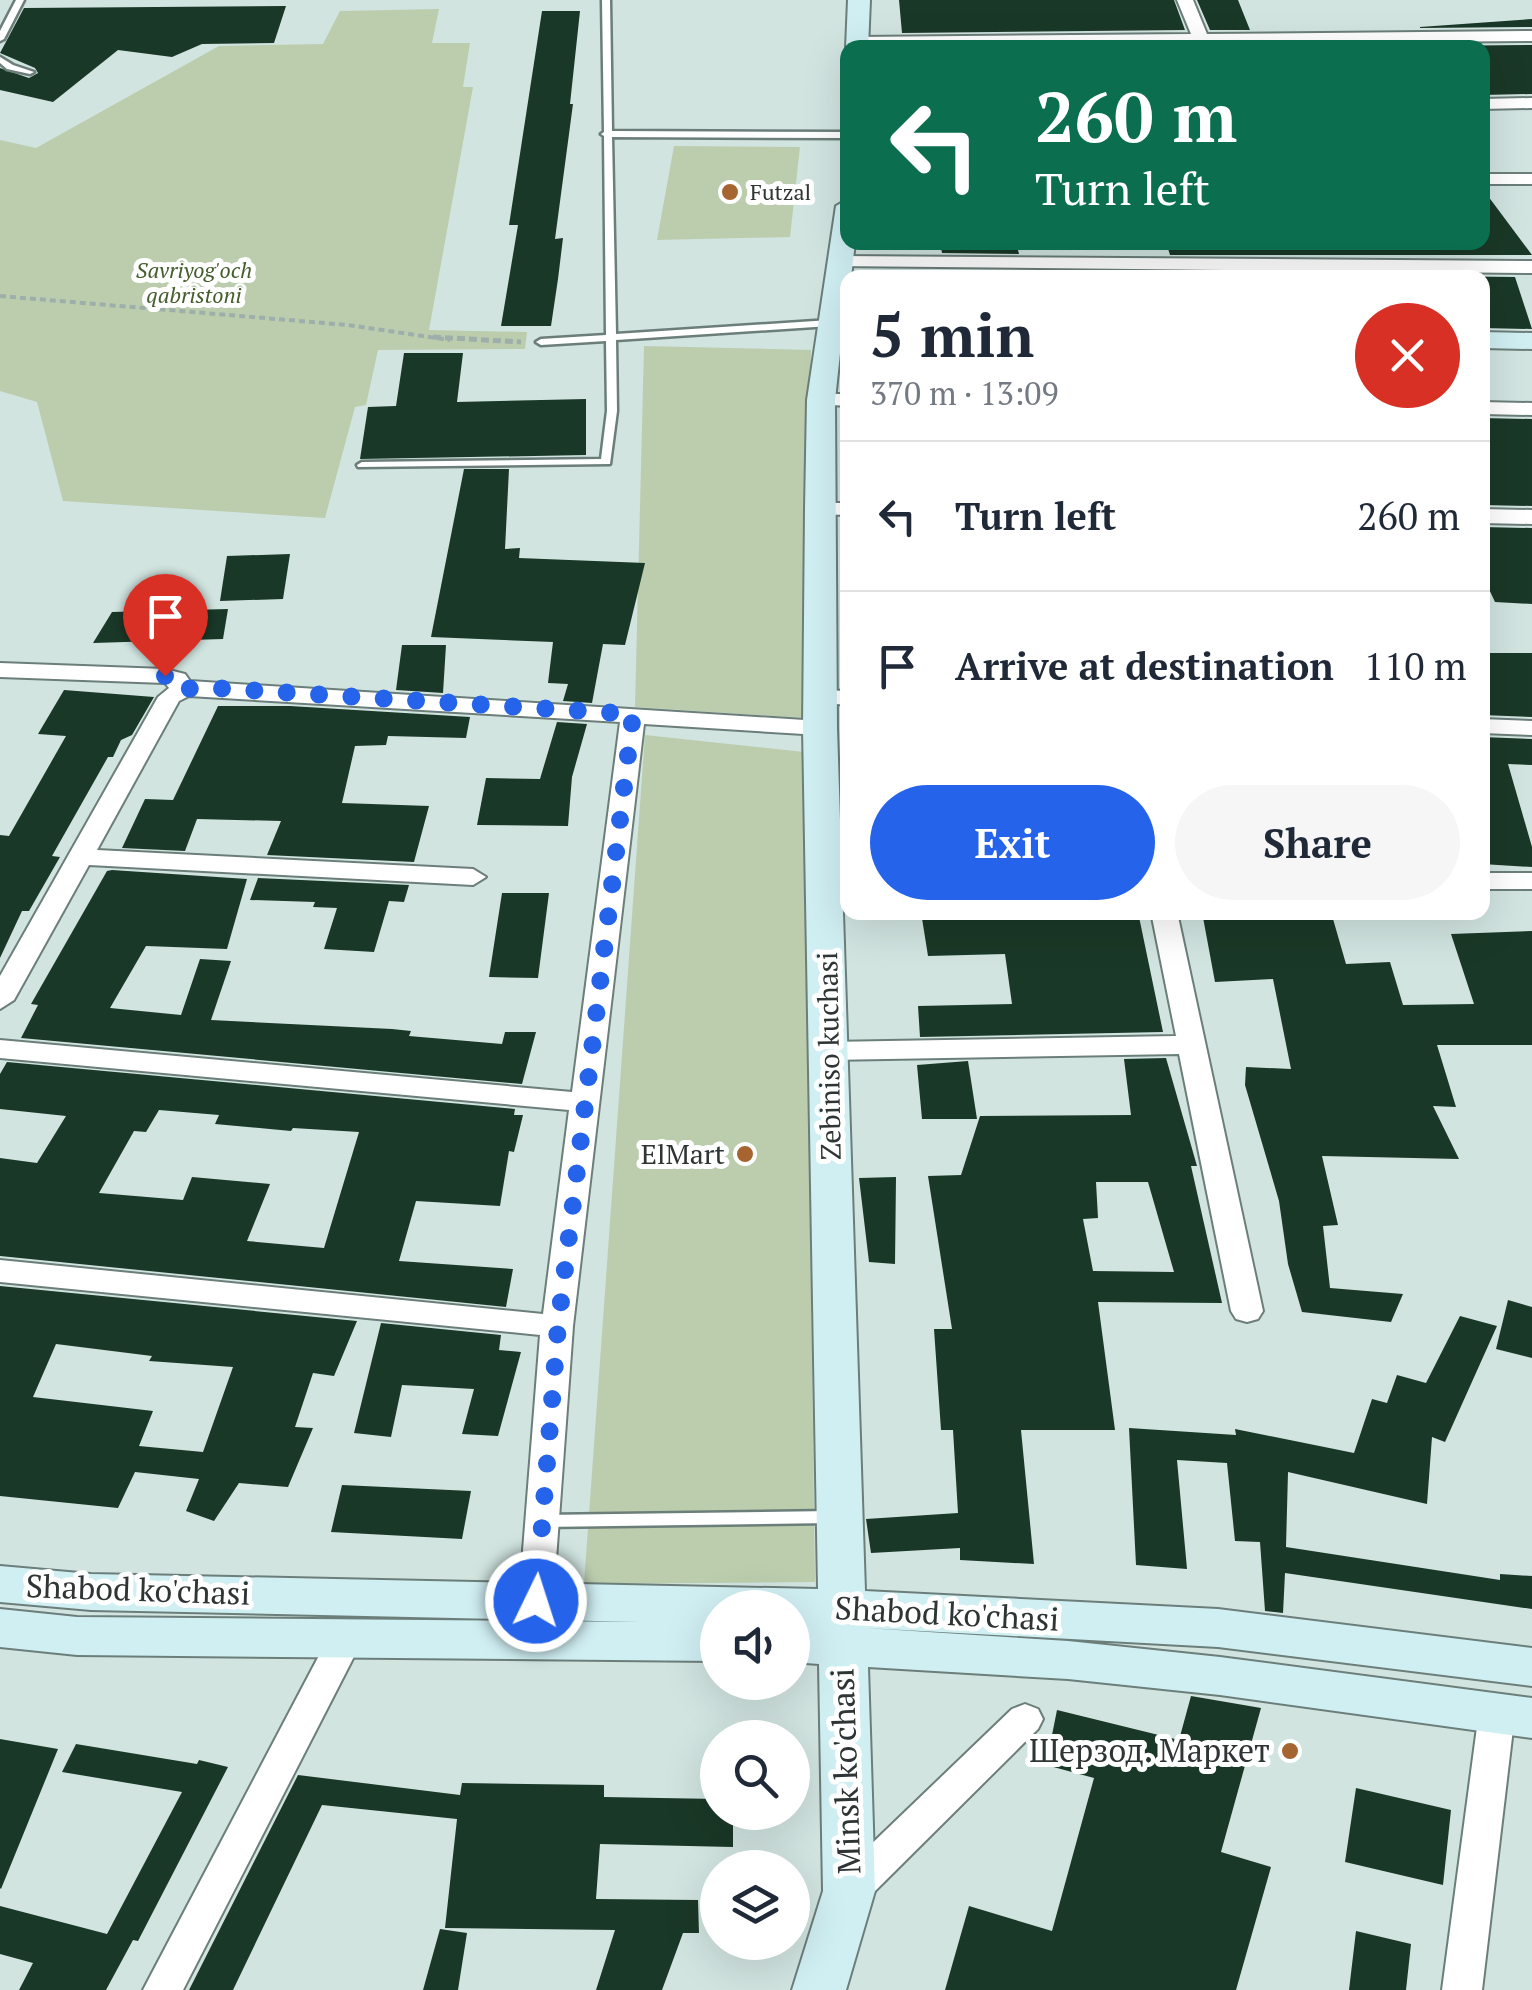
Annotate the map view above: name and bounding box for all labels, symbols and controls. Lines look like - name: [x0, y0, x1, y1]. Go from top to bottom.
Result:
- text: 260 m: [1035, 69, 1237, 162]
- icon: left: [870, 80, 1000, 210]
- text: Turn left: [1035, 158, 1210, 218]
- place label: Futzal: [750, 177, 811, 206]
- marker: Futzal: [719, 181, 741, 203]
- park label: Savriyog'och qabristoni: [136, 255, 252, 309]
- text: 5 min: [870, 295, 1034, 374]
- button: close: [1355, 303, 1460, 408]
- text: 370 m · 13:09: [870, 372, 1058, 414]
- icon: left: [870, 489, 925, 544]
- text: Turn left: [955, 491, 1116, 541]
- text: 260 m: [1357, 491, 1460, 541]
- pin: [123, 574, 208, 677]
- icon: arrive: [138, 589, 193, 644]
- icon: arrive: [870, 639, 925, 694]
- text: Arrive at destination: [955, 641, 1334, 691]
- text: 110 m: [1364, 641, 1467, 691]
- button: Exit: [870, 785, 1155, 900]
- button: Share: [1175, 785, 1460, 900]
- street label: Zebiniso kuchasi: [808, 952, 849, 1160]
- place label: ElMart: [641, 1135, 726, 1172]
- marker: ElMart: [734, 1143, 756, 1165]
- position arrow: [484, 1549, 588, 1653]
- street label: Shabod ko'chasi: [25, 1564, 251, 1614]
- street label: Shabod ko'chasi: [834, 1586, 1060, 1640]
- map controls: [700, 1590, 810, 1960]
- button: sound: [700, 1590, 810, 1700]
- street label: Minsk ko'chasi: [820, 1667, 870, 1875]
- button: search: [700, 1720, 810, 1830]
- place label: Шерзод. Маркет: [1029, 1729, 1270, 1771]
- marker: Шерзод. Маркет: [1279, 1740, 1301, 1762]
- button: layers: [700, 1850, 810, 1960]

